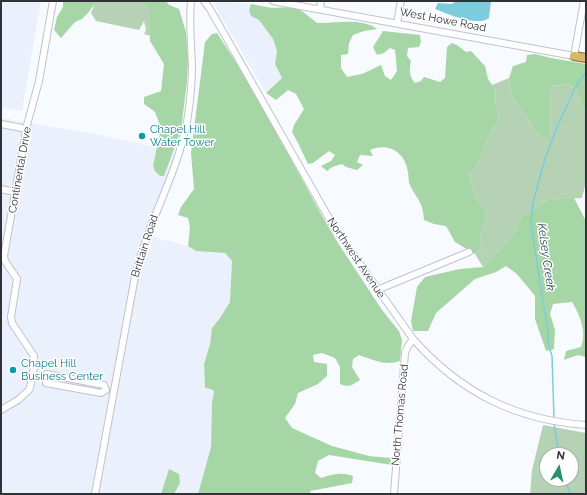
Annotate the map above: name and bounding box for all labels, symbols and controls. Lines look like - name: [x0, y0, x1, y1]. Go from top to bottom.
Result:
- street label: West Howe Road: [399, 5, 487, 35]
- place label: Chapel Hill Water Tower: [150, 123, 214, 149]
- street label: Continental Drive: [6, 126, 34, 214]
- marker: Chapel Hill Water Tower: [137, 131, 147, 141]
- street label: Brittain Road: [129, 213, 161, 279]
- street label: Northwest Avenue: [324, 215, 388, 301]
- water label: Kelsey Creek: [534, 222, 558, 292]
- place label: Chapel Hill Business Center: [21, 357, 103, 383]
- street label: North Thomas Road: [389, 364, 411, 466]
- marker: Chapel Hill Business Center: [8, 365, 18, 375]
- north arrow: [539, 447, 579, 487]
- text: N: [556, 449, 566, 463]

